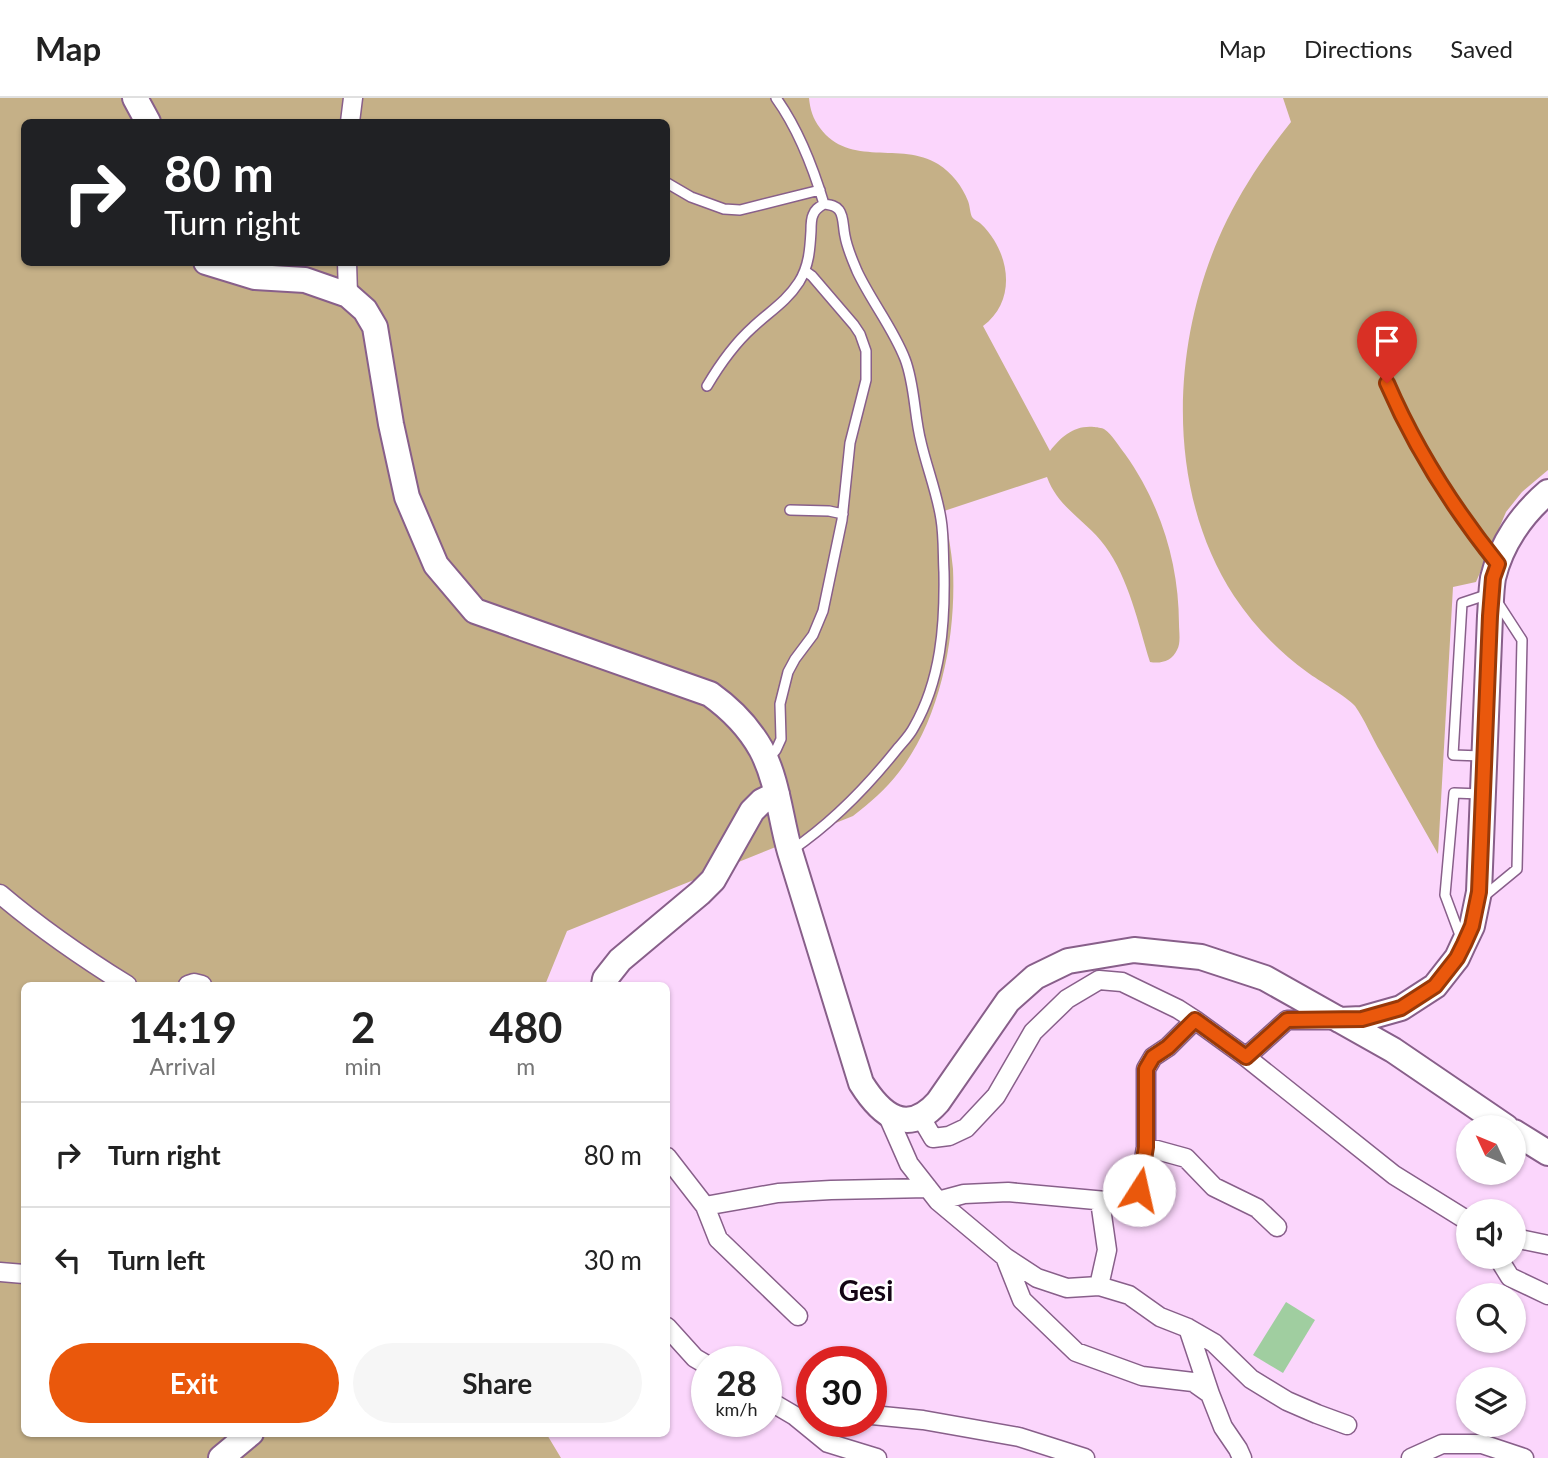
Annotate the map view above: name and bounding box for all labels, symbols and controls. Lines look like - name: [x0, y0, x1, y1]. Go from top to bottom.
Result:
- text: Map: [35, 28, 101, 68]
- text: Map: [1219, 34, 1266, 63]
- text: Directions: [1304, 34, 1412, 63]
- text: Saved: [1450, 34, 1513, 63]
- text: 80 m: [164, 144, 274, 202]
- icon: right: [49, 147, 140, 238]
- text: Turn right: [164, 203, 300, 242]
- pin: [1357, 311, 1417, 383]
- icon: arrive: [1368, 322, 1406, 360]
- text: 14:19: [129, 1002, 237, 1052]
- text: 2: [351, 1002, 375, 1052]
- text: 480: [489, 1002, 562, 1052]
- text: Arrival: [150, 1052, 216, 1080]
- text: min: [344, 1052, 382, 1080]
- text: m: [516, 1052, 535, 1080]
- north arrow: [1456, 1115, 1526, 1185]
- map controls: [1456, 1115, 1526, 1437]
- icon: right: [49, 1136, 87, 1174]
- text: Turn right: [108, 1139, 221, 1171]
- text: 80 m: [584, 1139, 642, 1171]
- position arrow: [1102, 1153, 1176, 1227]
- button: sound: [1456, 1199, 1526, 1269]
- icon: left: [49, 1241, 87, 1279]
- text: Turn left: [108, 1244, 205, 1276]
- text: 30 m: [584, 1244, 642, 1276]
- district label: Gesi: [839, 1273, 893, 1307]
- button: search: [1456, 1283, 1526, 1353]
- button: Exit: [49, 1343, 339, 1423]
- button: Share: [353, 1343, 642, 1423]
- speed limit sign: 30: [796, 1346, 887, 1437]
- text: 28: [716, 1361, 757, 1403]
- button: layers: [1456, 1367, 1526, 1437]
- text: km/h: [715, 1398, 758, 1420]

